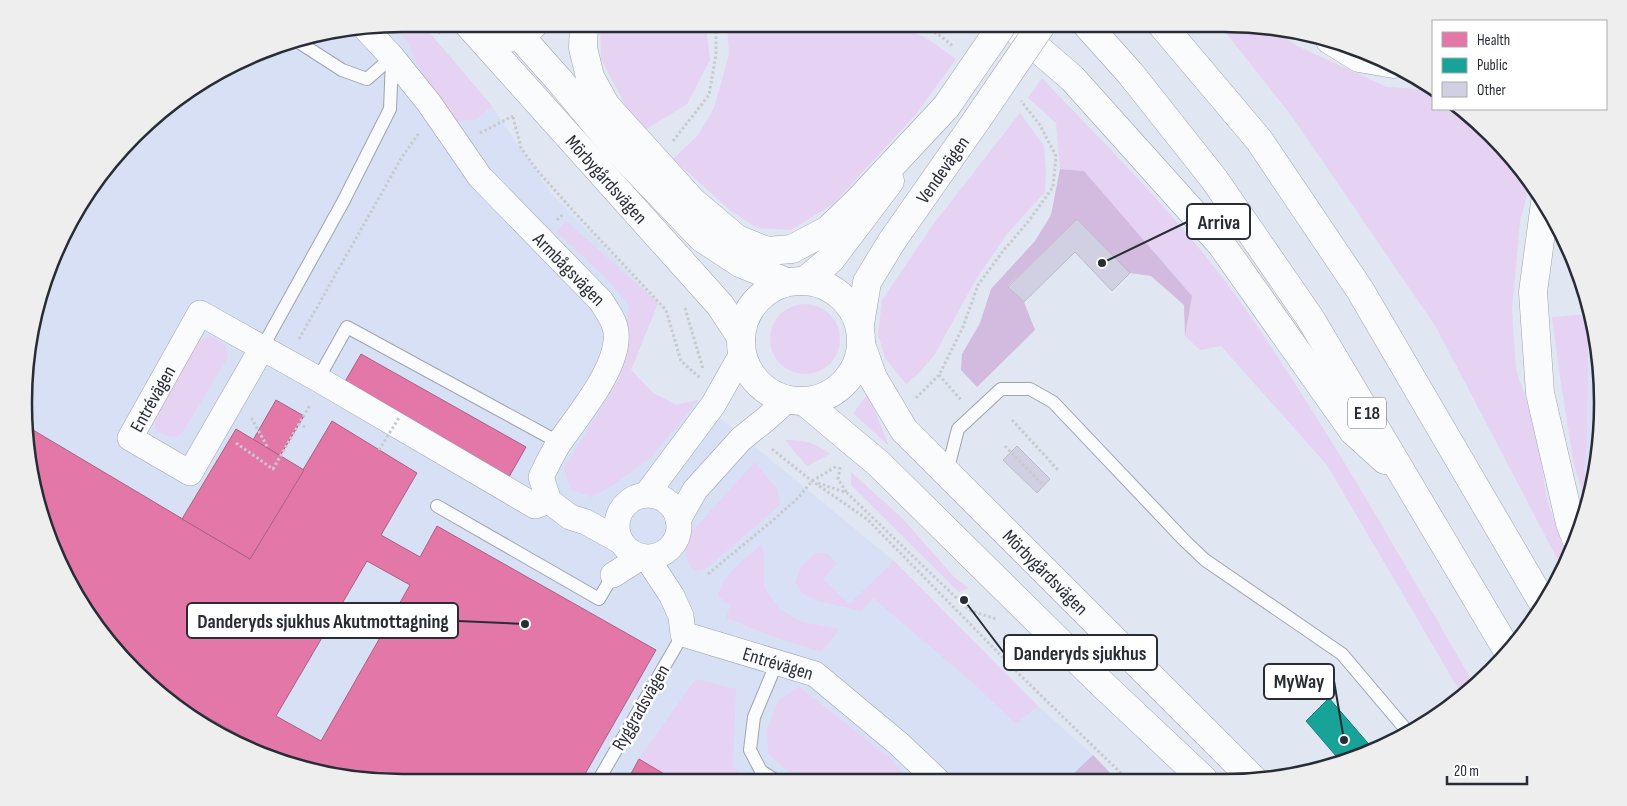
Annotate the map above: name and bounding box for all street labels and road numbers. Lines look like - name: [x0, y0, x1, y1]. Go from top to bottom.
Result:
- street label: Mörbygårdsvägen: [560, 131, 652, 229]
- street label: Vendevägen: [912, 132, 975, 208]
- street label: Armbågsvägen: [527, 228, 609, 311]
- street label: Entrévägen: [126, 362, 181, 436]
- road number: E 18: [1348, 398, 1386, 428]
- street label: Mörbygårdsvägen: [997, 525, 1092, 620]
- street label: Entrévägen: [740, 643, 816, 686]
- street label: Ryggradsvägen: [608, 661, 675, 755]

